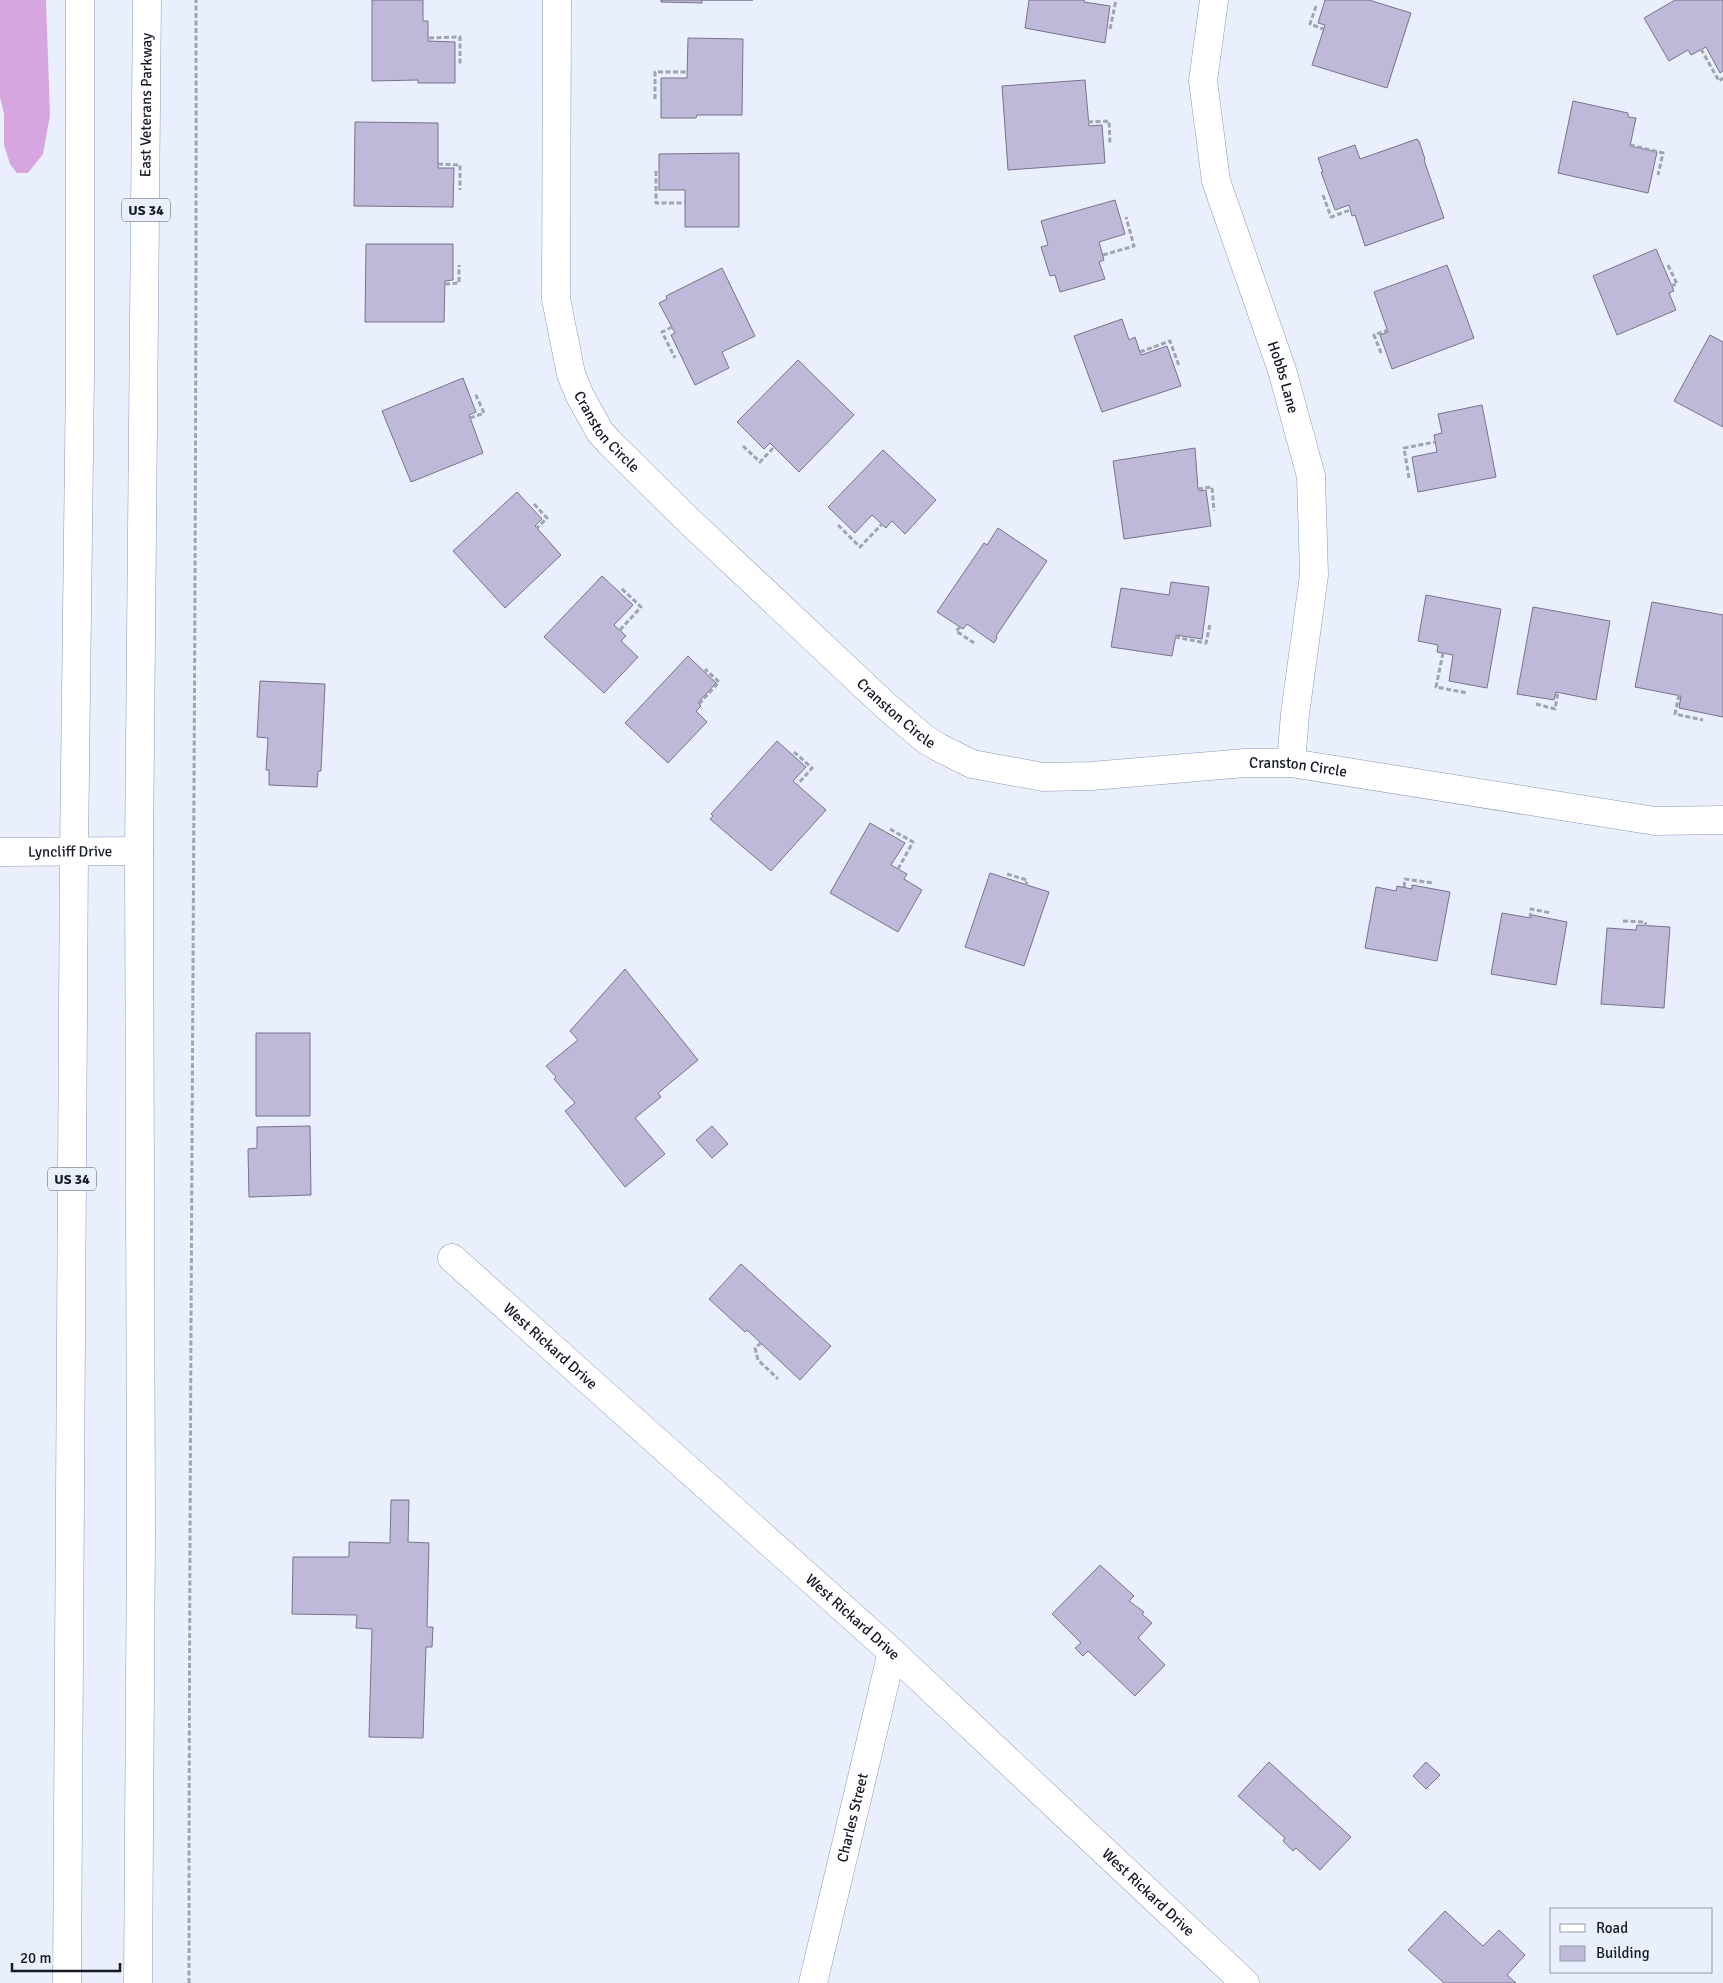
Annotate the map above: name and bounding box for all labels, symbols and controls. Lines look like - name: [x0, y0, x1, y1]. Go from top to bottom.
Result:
- street label: East Veterans Parkway: [136, 33, 156, 177]
- road number: US 34: [122, 198, 170, 222]
- street label: Hobbs Lane: [1264, 339, 1302, 415]
- street label: Cranston Circle: [570, 388, 643, 476]
- street label: Cranston Circle: [853, 674, 939, 752]
- street label: Cranston Circle: [1249, 754, 1348, 781]
- street label: Lyncliff Drive: [28, 842, 112, 861]
- road number: US 34: [48, 1168, 96, 1190]
- street label: West Rickard Drive: [499, 1299, 601, 1393]
- street label: West Rickard Drive: [802, 1570, 904, 1664]
- street label: Charles Street: [833, 1771, 872, 1864]
- street label: West Rickard Drive: [1098, 1845, 1198, 1940]
- legend: [1550, 1908, 1713, 1973]
- text: Road: [1596, 1919, 1628, 1937]
- scale bar: [12, 1940, 120, 1972]
- text: Building: [1596, 1944, 1650, 1962]
- text: 20 m: [20, 1949, 51, 1967]

